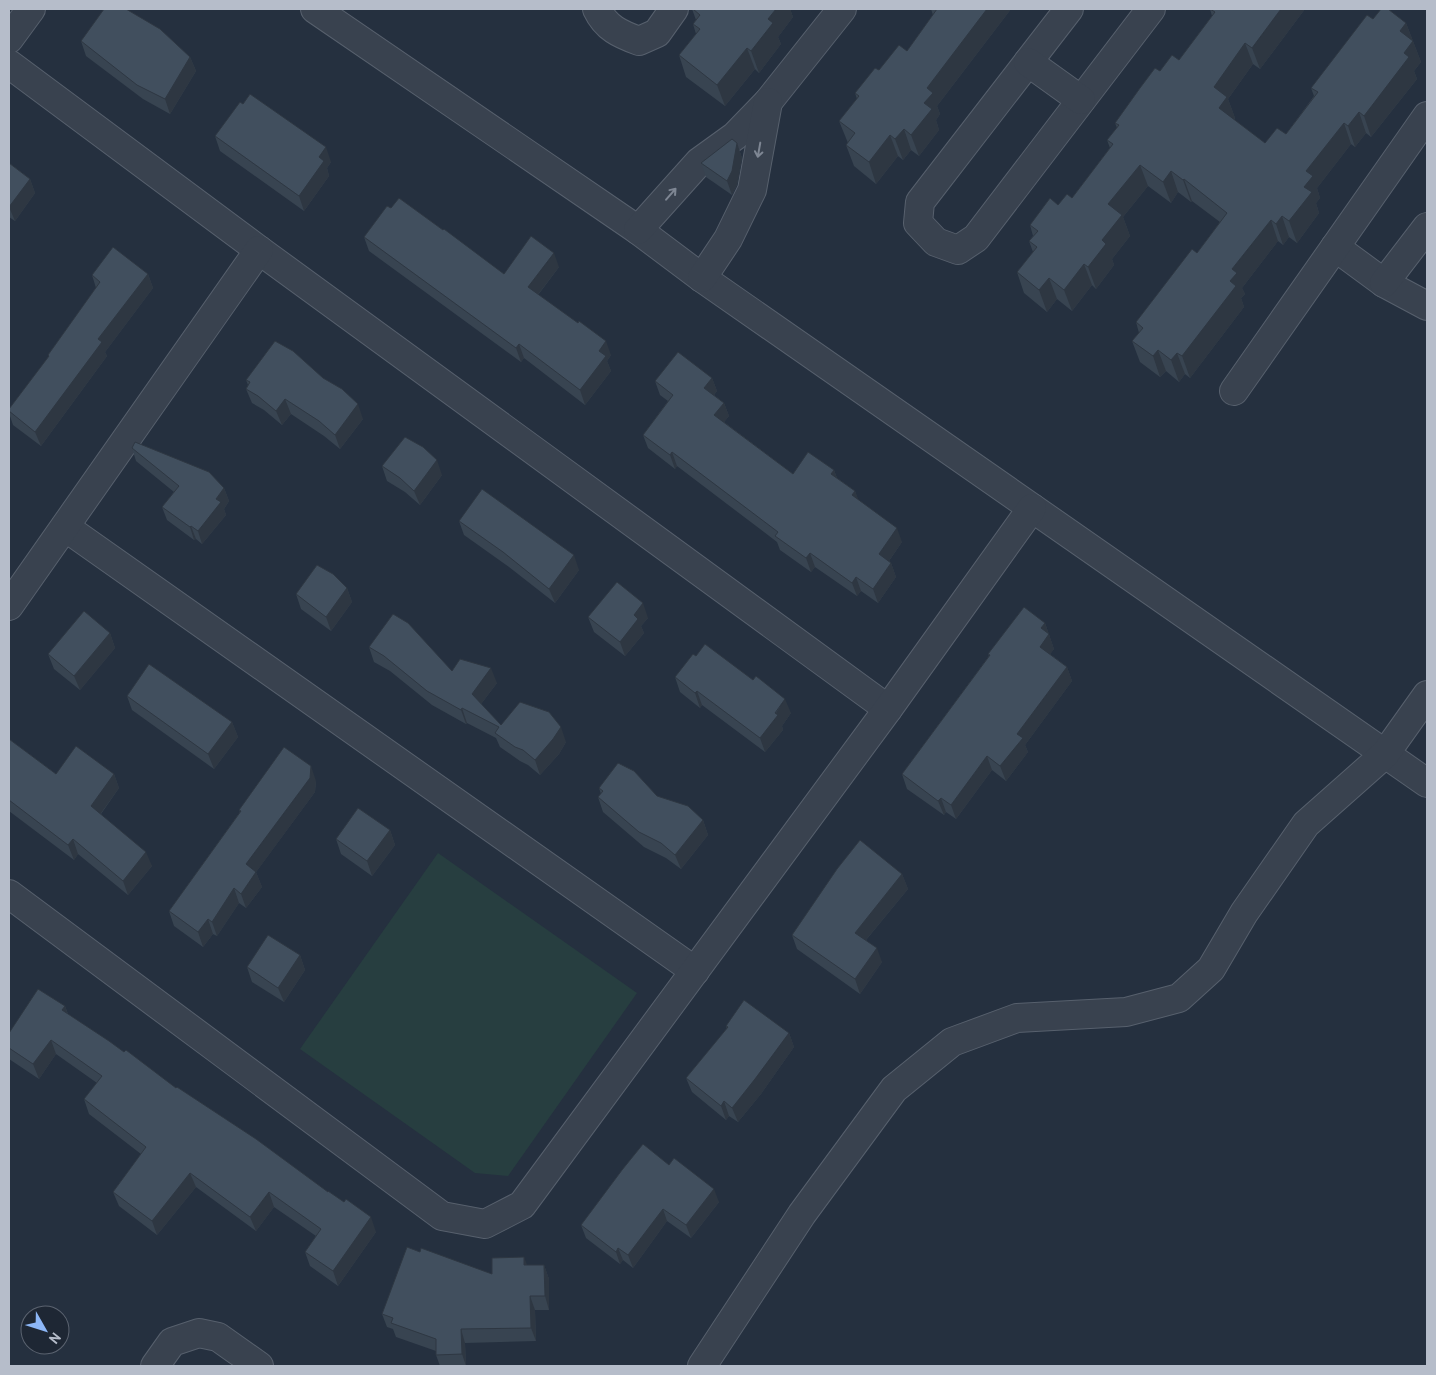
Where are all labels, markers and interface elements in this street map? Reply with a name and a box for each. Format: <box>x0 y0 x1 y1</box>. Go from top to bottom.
one-way arrow <box>754 142 764 158</box>
one-way arrow <box>665 187 677 200</box>
north arrow <box>20 1305 70 1355</box>
text: N <box>45 1329 65 1347</box>

